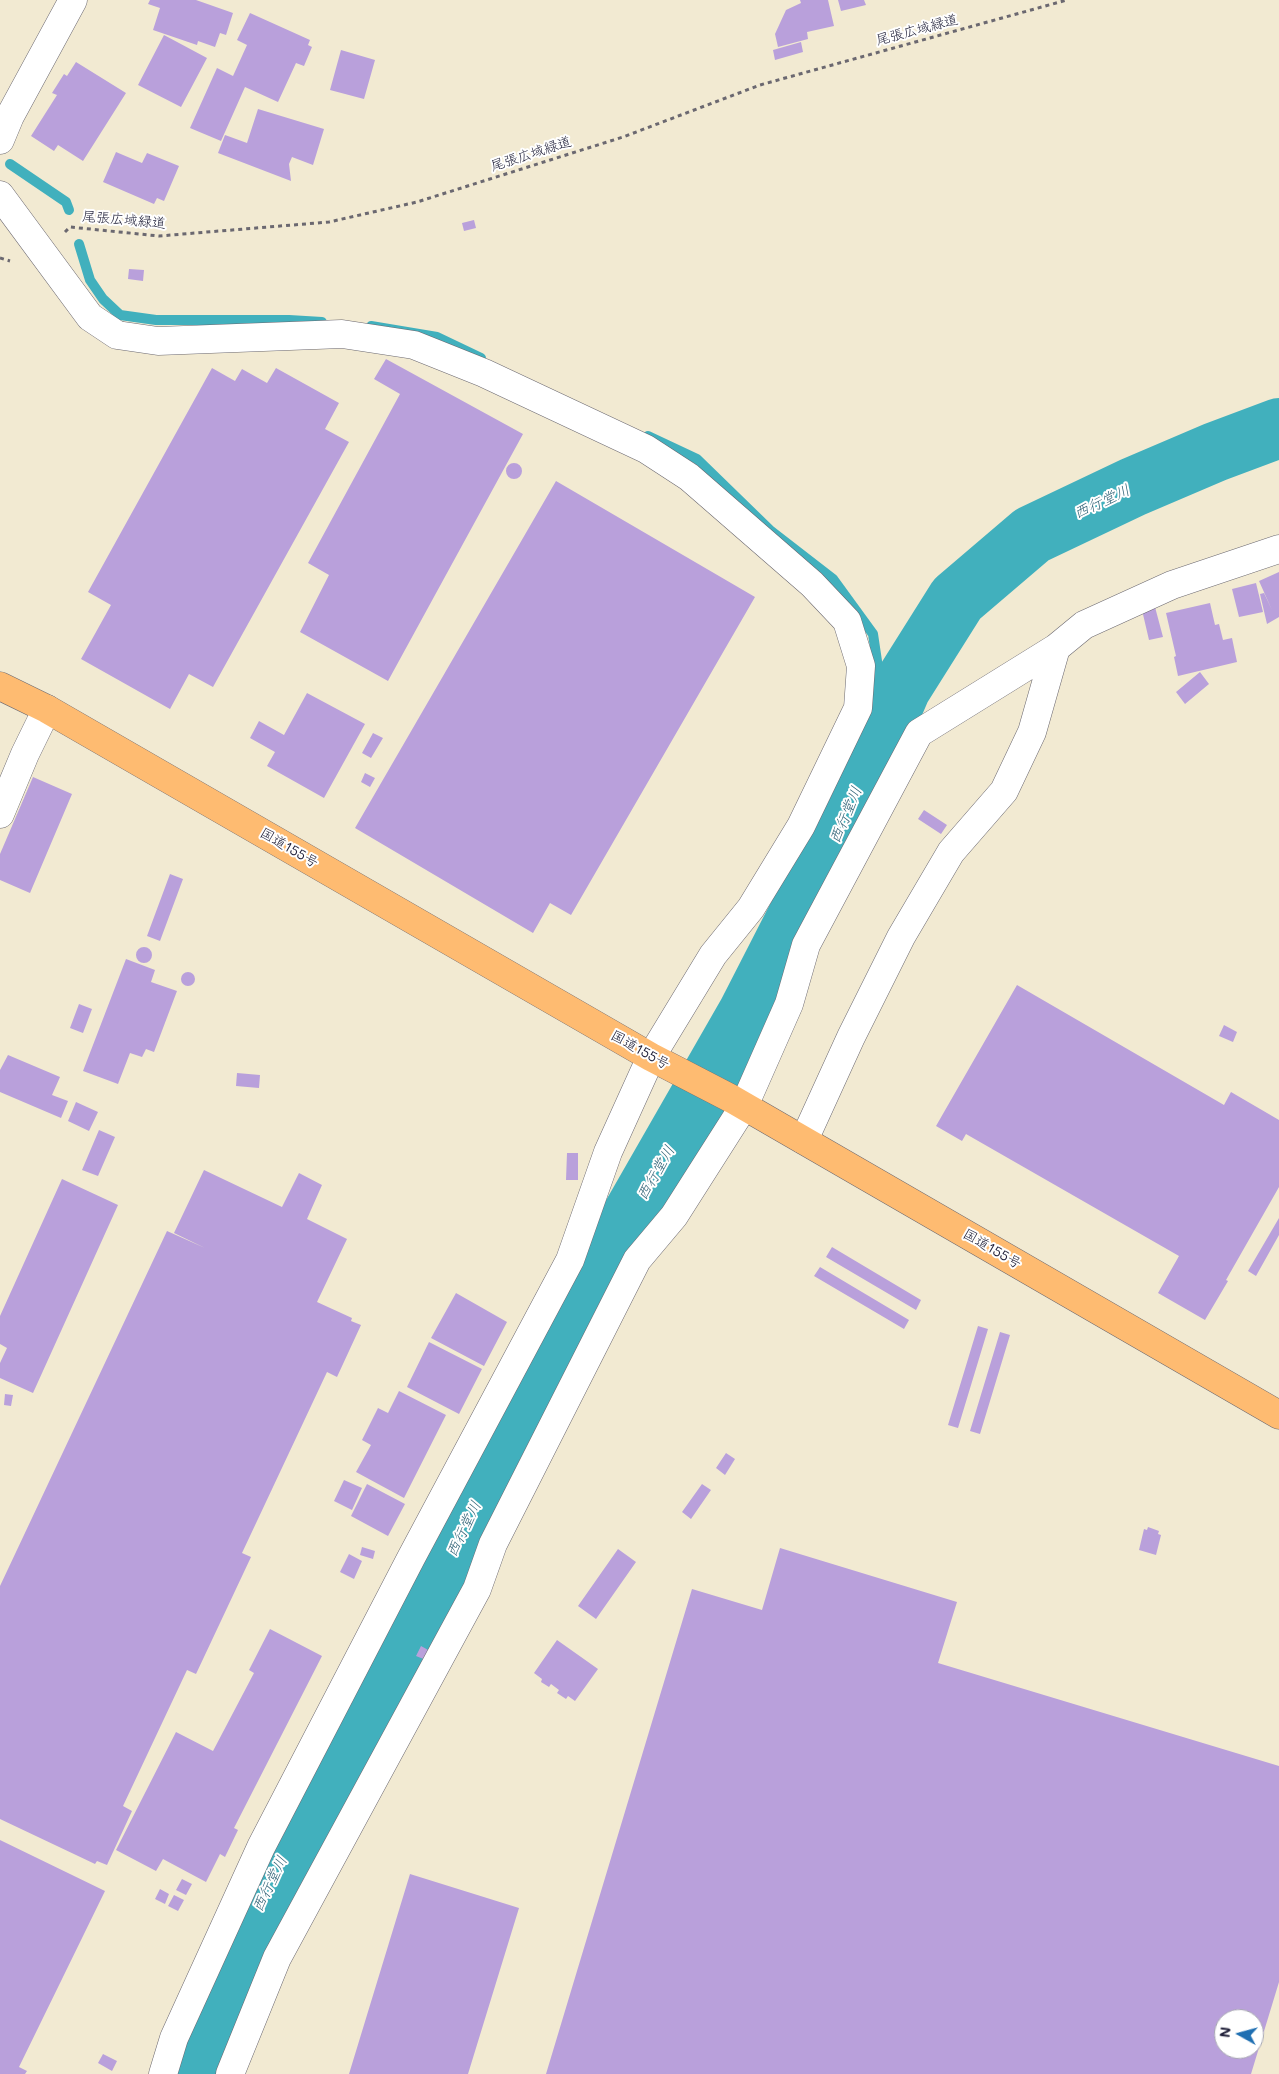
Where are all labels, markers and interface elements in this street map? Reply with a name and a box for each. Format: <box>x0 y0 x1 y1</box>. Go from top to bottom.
street label: 尾張広域緑道 <box>874 11 960 49</box>
street label: 尾張広域緑道 <box>488 133 574 175</box>
street label: 尾張広域緑道 <box>81 208 167 232</box>
water label: 西行堂川 <box>1071 481 1133 523</box>
water label: 西行堂川 <box>826 784 866 846</box>
street label: 国道155号 <box>257 825 321 871</box>
street label: 国道155号 <box>608 1027 672 1073</box>
water label: 西行堂川 <box>633 1143 679 1203</box>
street label: 国道155号 <box>960 1226 1024 1272</box>
water label: 西行堂川 <box>443 1498 485 1560</box>
water label: 西行堂川 <box>249 1853 291 1915</box>
north arrow <box>1214 2009 1264 2059</box>
text: N <box>1215 2026 1235 2039</box>

